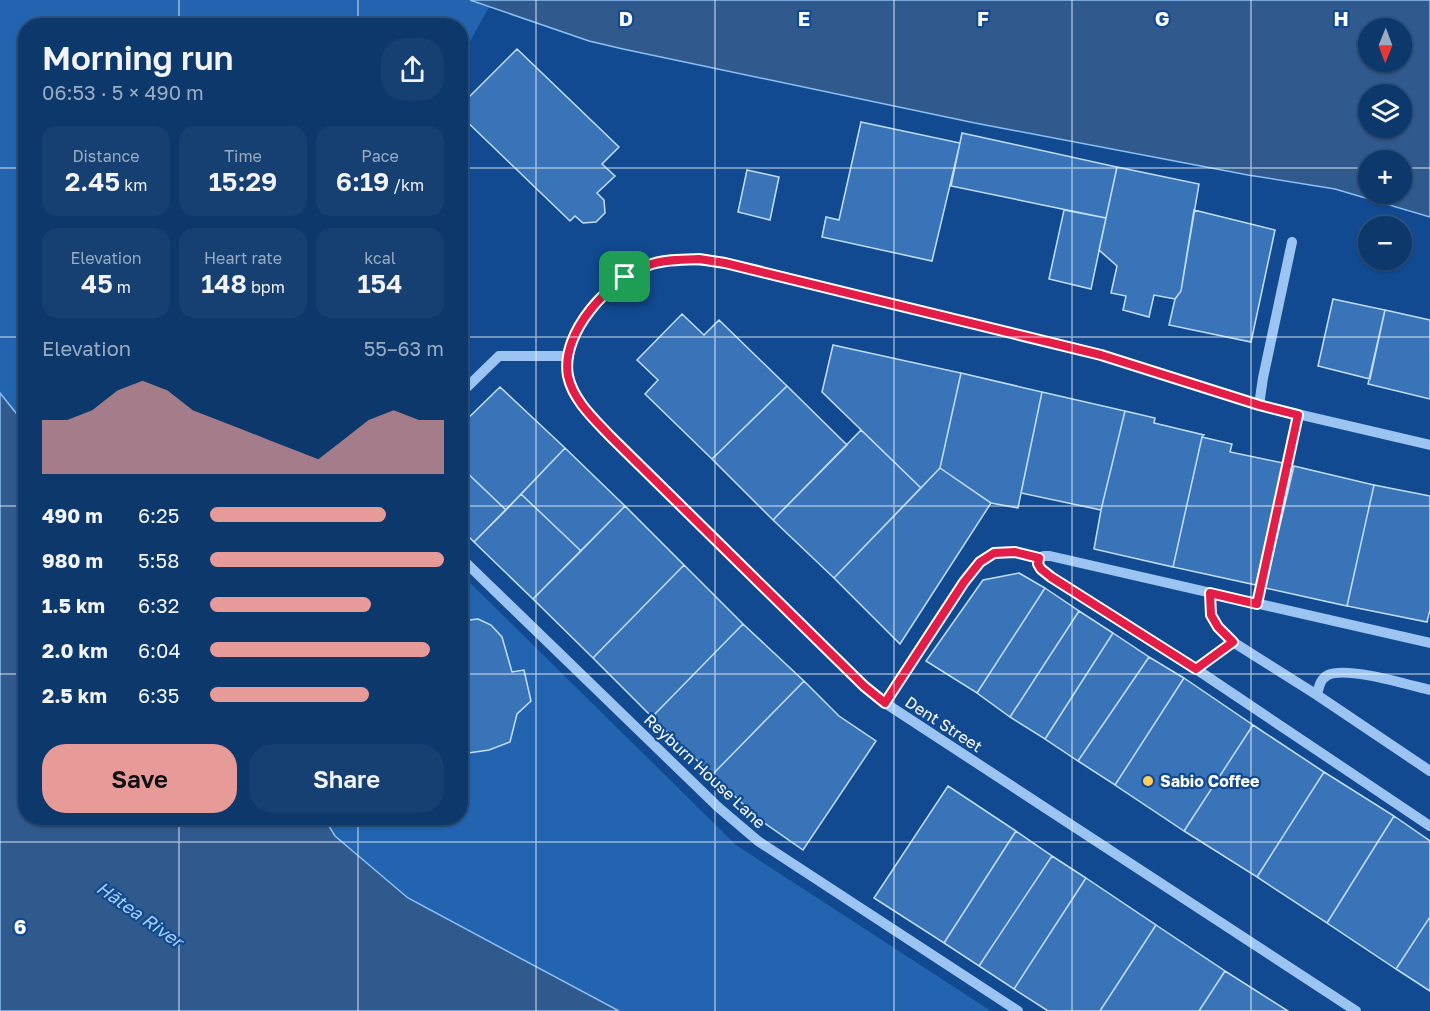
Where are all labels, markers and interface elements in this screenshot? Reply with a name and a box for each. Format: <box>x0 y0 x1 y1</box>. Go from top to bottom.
text: D <box>619 6 633 30</box>
text: E <box>798 6 810 30</box>
text: F <box>977 6 989 30</box>
text: G <box>1155 6 1169 30</box>
text: H <box>1333 6 1349 30</box>
north arrow <box>1358 18 1412 72</box>
map controls <box>1358 18 1412 270</box>
text: Morning run <box>42 38 234 77</box>
button: share <box>381 38 444 101</box>
text: 06:53 · 5 × 490 m <box>42 80 204 104</box>
button: layers <box>1358 84 1412 138</box>
text: Distance <box>72 146 140 166</box>
text: Time <box>224 146 262 166</box>
text: Pace <box>361 146 399 166</box>
button: + <box>1358 150 1412 204</box>
text: 2.45 <box>65 166 120 197</box>
text: 15:29 <box>209 166 277 197</box>
text: 6:19 <box>336 166 389 197</box>
text: km <box>120 175 147 195</box>
text: /km <box>389 175 424 195</box>
button: − <box>1358 216 1412 270</box>
text: Elevation <box>70 248 142 268</box>
text: Heart rate <box>204 248 282 268</box>
text: kcal <box>364 248 396 268</box>
pin <box>599 251 650 302</box>
icon: arrive <box>608 260 641 293</box>
text: 45 <box>81 268 113 299</box>
text: 148 <box>201 268 247 299</box>
text: 154 <box>357 268 403 299</box>
text: m <box>113 277 131 297</box>
text: bpm <box>247 277 285 297</box>
text: Elevation <box>42 336 131 360</box>
text: 55–63 m <box>364 336 444 360</box>
text: 490 m <box>42 503 103 527</box>
text: 6:25 <box>138 503 179 527</box>
text: 980 m <box>42 548 103 572</box>
text: 5:58 <box>138 548 179 572</box>
text: 1.5 km <box>42 593 105 617</box>
text: 6:32 <box>138 593 179 617</box>
text: 2.0 km <box>42 638 108 662</box>
text: 6:04 <box>138 638 181 662</box>
text: 2.5 km <box>42 683 107 707</box>
text: 6:35 <box>138 683 179 707</box>
street label: Dent Street <box>902 692 986 756</box>
street label: Reyburn House Lane <box>640 710 770 832</box>
button: Save <box>42 744 237 813</box>
button: Share <box>249 744 444 813</box>
place label: Sabio Coffee <box>1160 771 1260 791</box>
marker: Sabio Coffee <box>1141 774 1155 788</box>
water label: Hātea River <box>93 876 190 953</box>
text: 6 <box>14 914 26 938</box>

